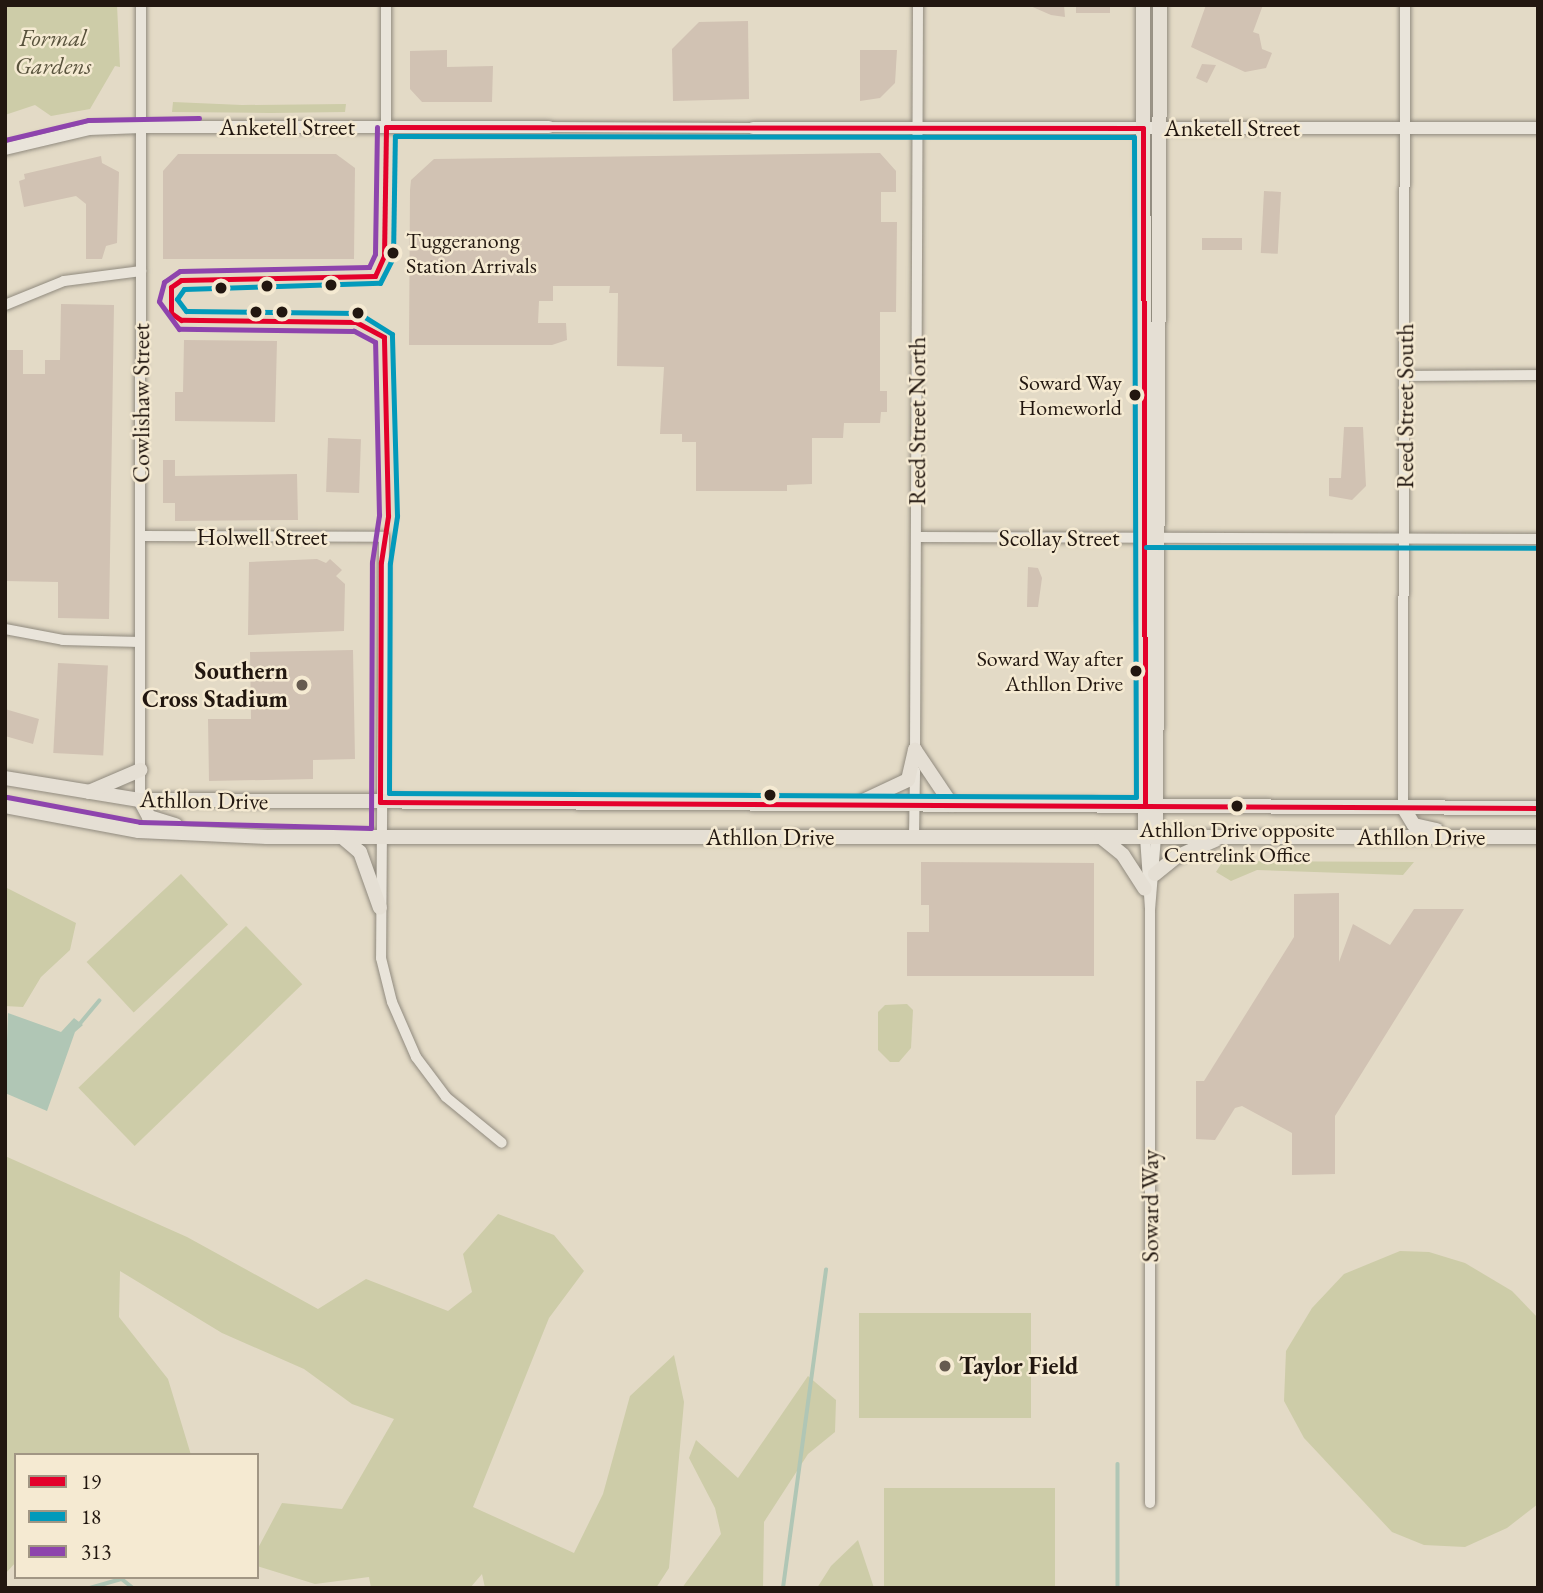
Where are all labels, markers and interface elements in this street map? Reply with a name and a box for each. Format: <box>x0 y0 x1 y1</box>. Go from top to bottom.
park label: Formal Gardens <box>15 24 91 80</box>
street label: Anketell Street <box>219 113 355 141</box>
street label: Anketell Street <box>1164 114 1300 142</box>
place label: Tuggeranong Station Arrivals <box>406 227 537 278</box>
marker: Tuggeranong Station Arrivals <box>386 246 400 260</box>
unlabelled marker <box>324 278 338 292</box>
unlabelled marker <box>260 279 274 293</box>
unlabelled marker <box>214 281 228 295</box>
unlabelled marker <box>249 305 263 319</box>
unlabelled marker <box>275 305 289 319</box>
unlabelled marker <box>351 306 365 320</box>
street label: Cowlishaw Street <box>127 323 155 483</box>
street label: Reed Street South <box>1391 323 1419 489</box>
street label: Reed Street North <box>903 337 931 505</box>
place label: Soward Way Homeworld <box>1018 369 1122 420</box>
marker: Soward Way Homeworld <box>1128 388 1142 402</box>
street label: Holwell Street <box>197 523 327 551</box>
street label: Scollay Street <box>999 524 1119 552</box>
place label: Soward Way after Athllon Drive <box>977 645 1123 696</box>
place label: Southern Cross Stadium <box>142 657 288 713</box>
marker: Soward Way after Athllon Drive <box>1129 664 1143 678</box>
marker: Southern Cross Stadium <box>294 677 310 693</box>
street label: Athllon Drive <box>139 784 269 816</box>
unlabelled marker <box>763 788 777 802</box>
marker: Athllon Drive opposite Centrelink Office <box>1230 799 1244 813</box>
place label: Athllon Drive opposite Centrelink Office <box>1140 816 1334 868</box>
street label: Athllon Drive <box>706 823 834 851</box>
street label: Athllon Drive <box>1357 823 1485 851</box>
street label: Soward Way <box>1136 1150 1164 1262</box>
place label: Taylor Field <box>959 1352 1078 1380</box>
marker: Taylor Field <box>937 1358 953 1374</box>
legend <box>14 1453 259 1579</box>
text: 19 <box>81 1468 101 1495</box>
text: 18 <box>81 1503 101 1530</box>
text: 313 <box>81 1538 111 1565</box>

